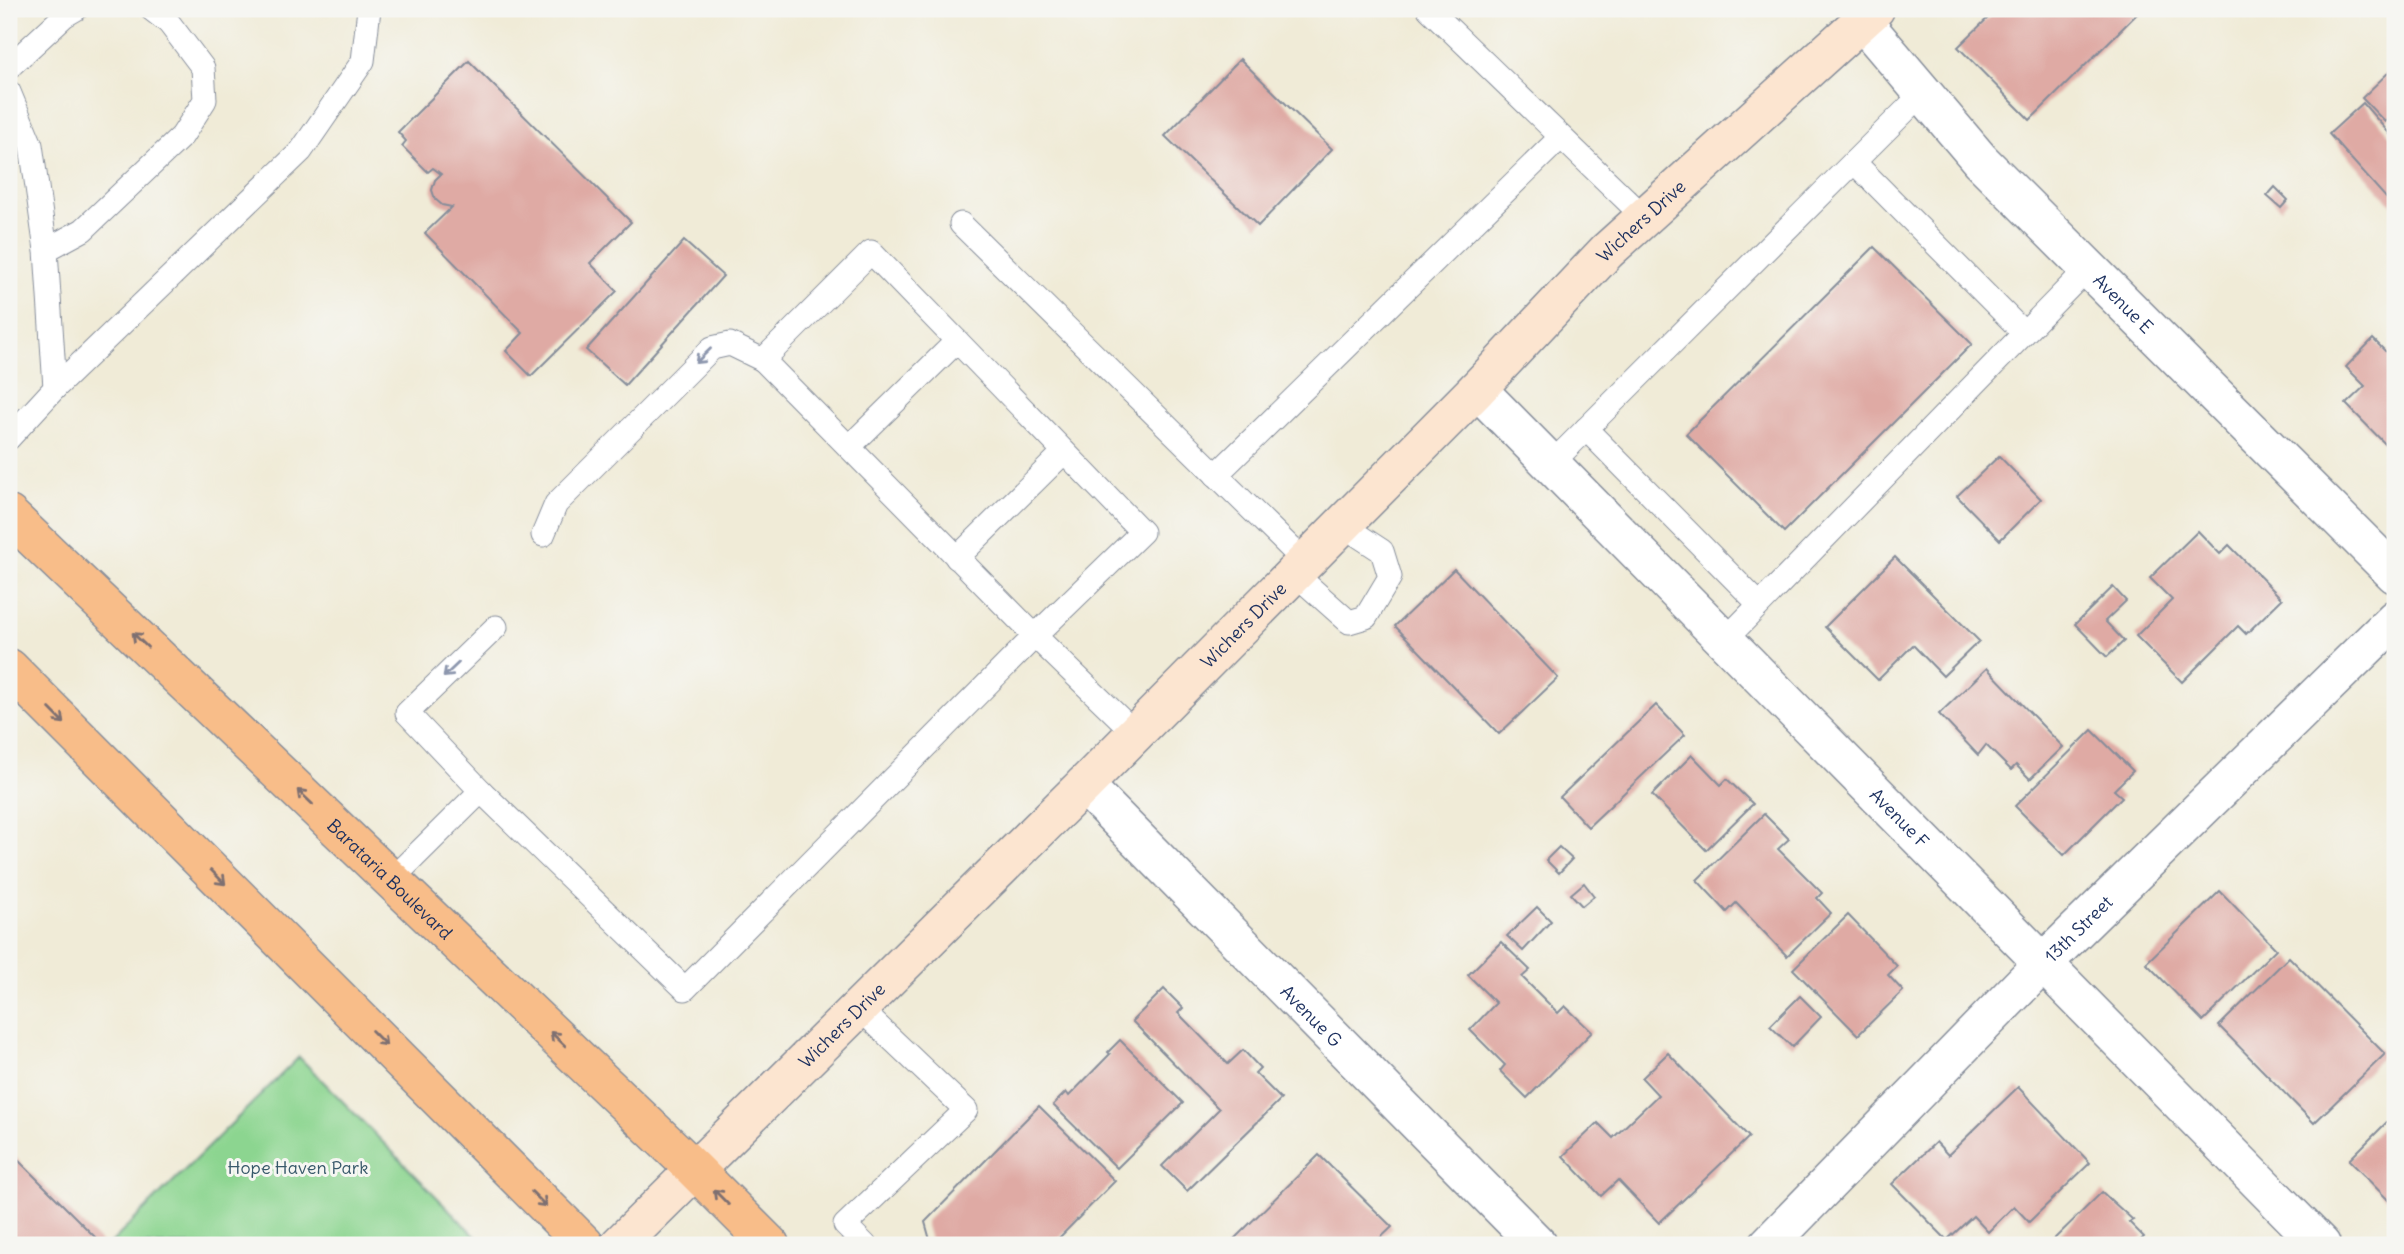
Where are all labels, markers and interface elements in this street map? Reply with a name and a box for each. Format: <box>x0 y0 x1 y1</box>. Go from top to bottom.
street label: Wichers Drive <box>1591 174 1690 267</box>
street label: Avenue E <box>2089 268 2158 338</box>
one-way arrow <box>694 348 711 365</box>
street label: Wichers Drive <box>1195 577 1291 673</box>
one-way arrow <box>132 632 149 649</box>
one-way arrow <box>443 661 460 678</box>
one-way arrow <box>48 708 65 725</box>
street label: Avenue F <box>1865 783 1934 852</box>
one-way arrow <box>296 789 313 806</box>
street label: Barataria Boulevard <box>323 814 458 944</box>
one-way arrow <box>209 869 226 886</box>
street label: 13th Street <box>2039 890 2117 967</box>
street label: Wichers Drive <box>794 977 889 1072</box>
street label: Avenue G <box>1276 980 1347 1051</box>
one-way arrow <box>370 1030 387 1047</box>
one-way arrow <box>549 1031 566 1048</box>
park label: Hope Haven Park <box>228 1156 368 1179</box>
one-way arrow <box>713 1189 730 1206</box>
one-way arrow <box>531 1190 548 1207</box>

